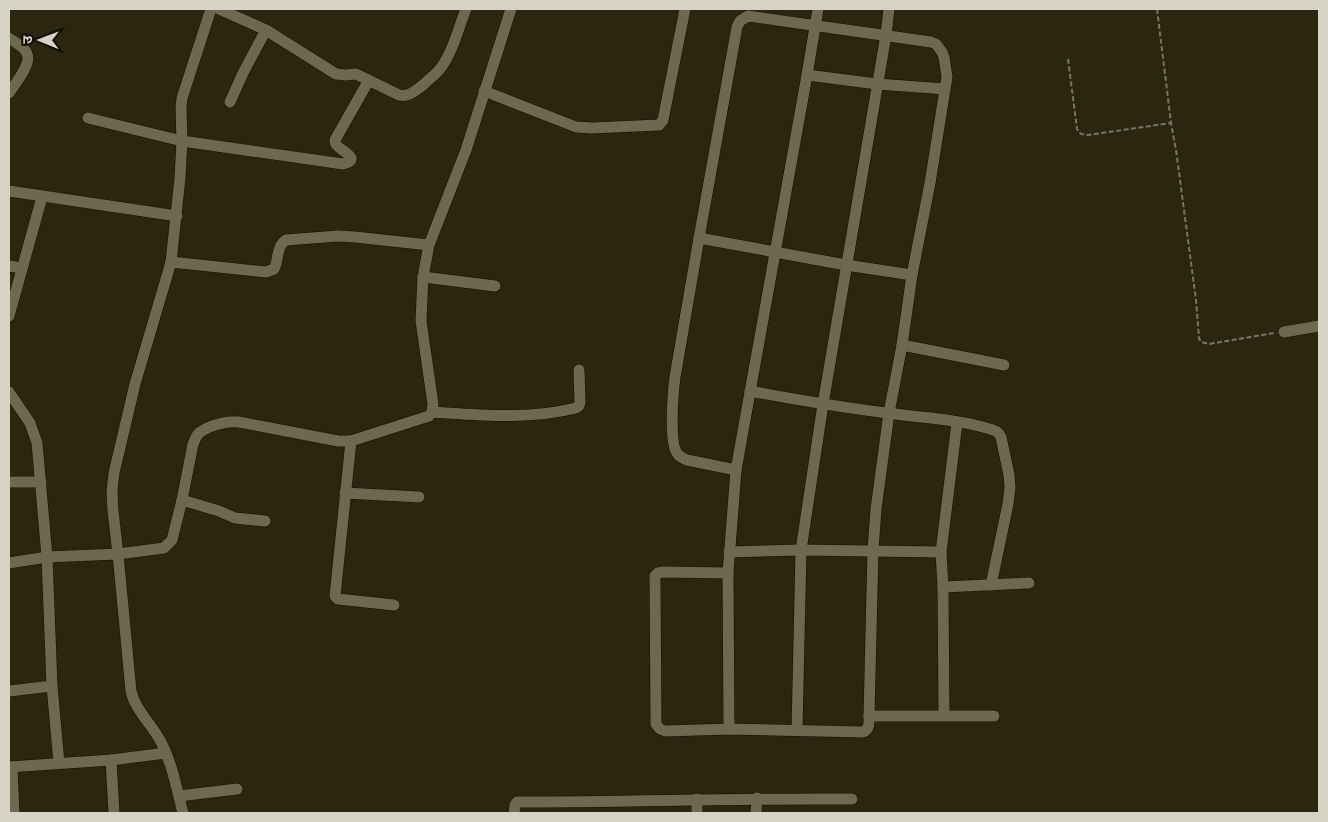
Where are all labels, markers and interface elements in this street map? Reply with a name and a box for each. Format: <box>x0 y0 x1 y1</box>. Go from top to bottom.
north arrow <box>15 15 65 65</box>
text: उ <box>18 35 36 44</box>

